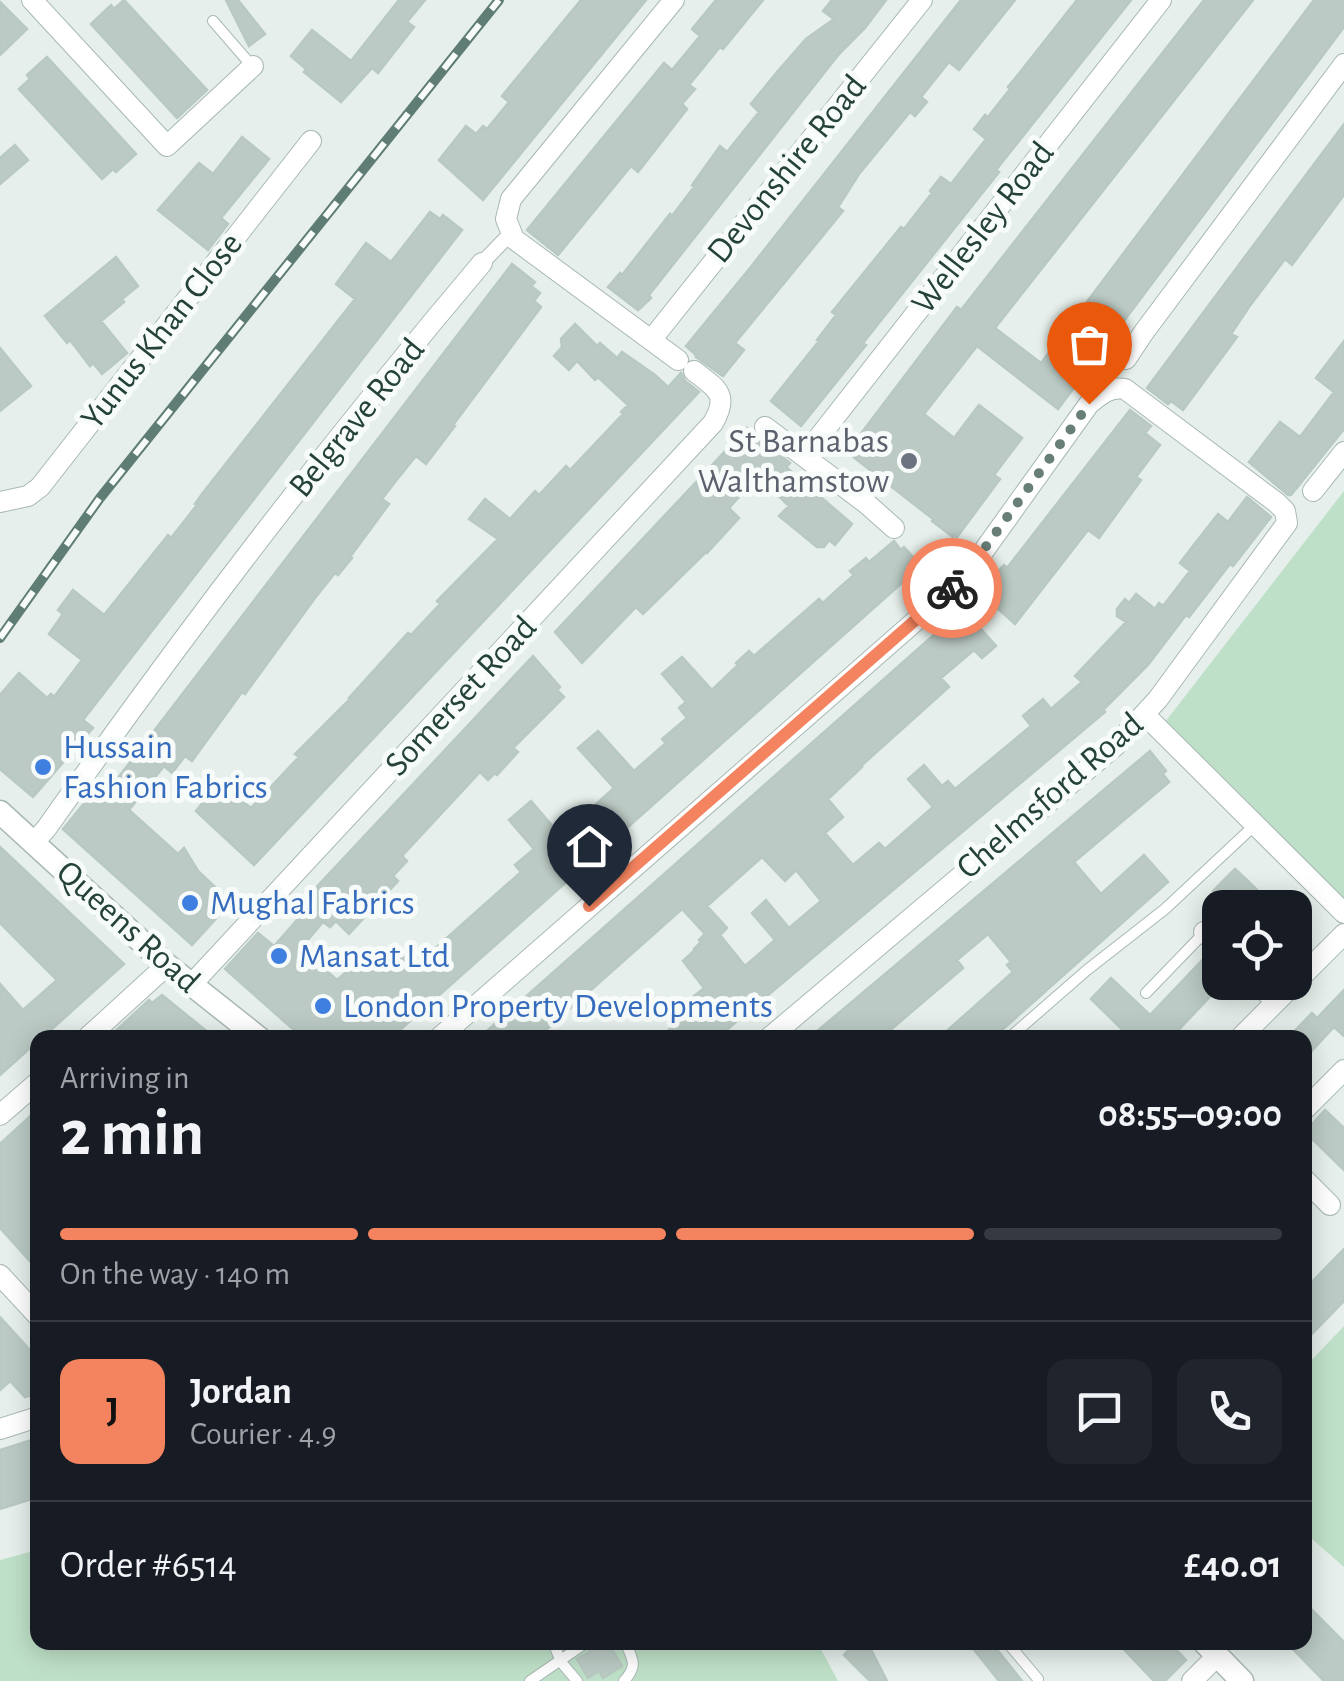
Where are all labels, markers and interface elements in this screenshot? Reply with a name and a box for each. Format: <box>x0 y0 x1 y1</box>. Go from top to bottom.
street label: Devonshire Road <box>701 68 873 270</box>
street label: Wellesley Road <box>905 136 1061 320</box>
street label: Yunus Khan Close <box>75 226 249 436</box>
pin <box>1047 302 1132 405</box>
icon: bag <box>1062 317 1117 372</box>
street label: Belgrave Road <box>283 332 431 504</box>
place label: St Barnabas Walthamstow <box>698 424 889 499</box>
marker: St Barnabas Walthamstow <box>898 450 920 472</box>
courier <box>902 538 1002 638</box>
icon: bike <box>925 561 980 616</box>
street label: Somerset Road <box>379 610 543 782</box>
street label: Chelmsford Road <box>950 706 1150 886</box>
place label: Hussain Fashion Fabrics <box>63 730 268 805</box>
marker: Hussain Fashion Fabrics <box>32 756 54 778</box>
pin <box>547 804 632 907</box>
icon: home <box>562 819 617 874</box>
street label: Queens Road <box>50 854 206 1000</box>
place label: Mughal Fabrics <box>210 886 415 921</box>
map controls <box>1202 890 1312 1000</box>
button: locate <box>1202 890 1312 1000</box>
marker: Mughal Fabrics <box>179 892 201 914</box>
place label: Mansat Ltd <box>299 939 450 974</box>
marker: Mansat Ltd <box>268 945 290 967</box>
place label: London Property Developments <box>343 989 773 1024</box>
marker: London Property Developments <box>312 995 334 1017</box>
text: Arriving in <box>60 1062 189 1094</box>
text: 08:55–09:00 <box>1098 1096 1282 1134</box>
text: 2 min <box>60 1102 204 1167</box>
text: On the way · 140 m <box>60 1258 290 1290</box>
button: chat <box>1047 1359 1152 1464</box>
button: phone <box>1177 1359 1282 1464</box>
text: Jordan <box>190 1373 292 1411</box>
text: J <box>106 1392 119 1430</box>
text: Courier · 4.9 <box>190 1418 337 1450</box>
text: Order #6514 <box>60 1547 237 1585</box>
text: £40.01 <box>1184 1547 1282 1585</box>

